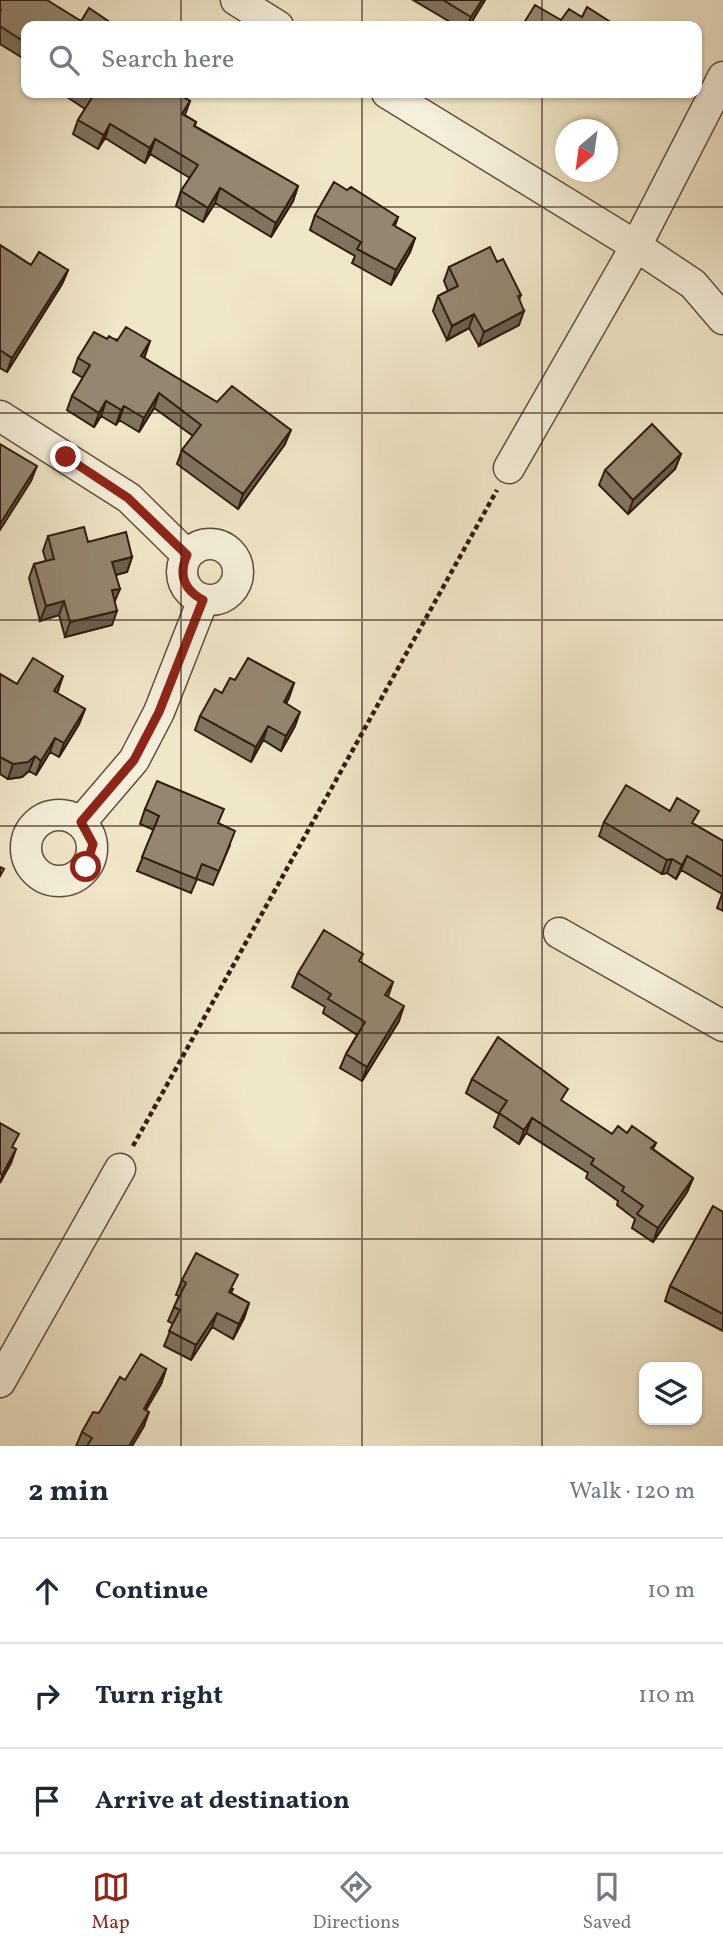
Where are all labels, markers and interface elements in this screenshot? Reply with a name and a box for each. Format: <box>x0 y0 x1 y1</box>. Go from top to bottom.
search box <box>21 21 702 98</box>
icon: search <box>45 41 83 79</box>
text: Search here <box>101 42 234 78</box>
north arrow <box>555 119 618 182</box>
route end <box>50 441 81 472</box>
route start <box>70 851 101 882</box>
map controls <box>639 1362 702 1425</box>
button: layers <box>639 1362 702 1425</box>
text: 2 min <box>28 1471 109 1513</box>
text: Walk · 120 m <box>569 1476 695 1508</box>
icon: ahead <box>28 1572 66 1610</box>
text: Continue <box>95 1573 208 1609</box>
text: 10 m <box>647 1575 695 1607</box>
icon: right <box>28 1677 66 1715</box>
text: Turn right <box>95 1678 223 1714</box>
text: 110 m <box>638 1680 695 1712</box>
icon: arrive <box>28 1782 66 1820</box>
text: Arrive at destination <box>95 1783 350 1819</box>
tab: Map <box>91 1868 130 1936</box>
tab: Directions <box>313 1868 400 1936</box>
tab: Saved <box>583 1868 631 1936</box>

